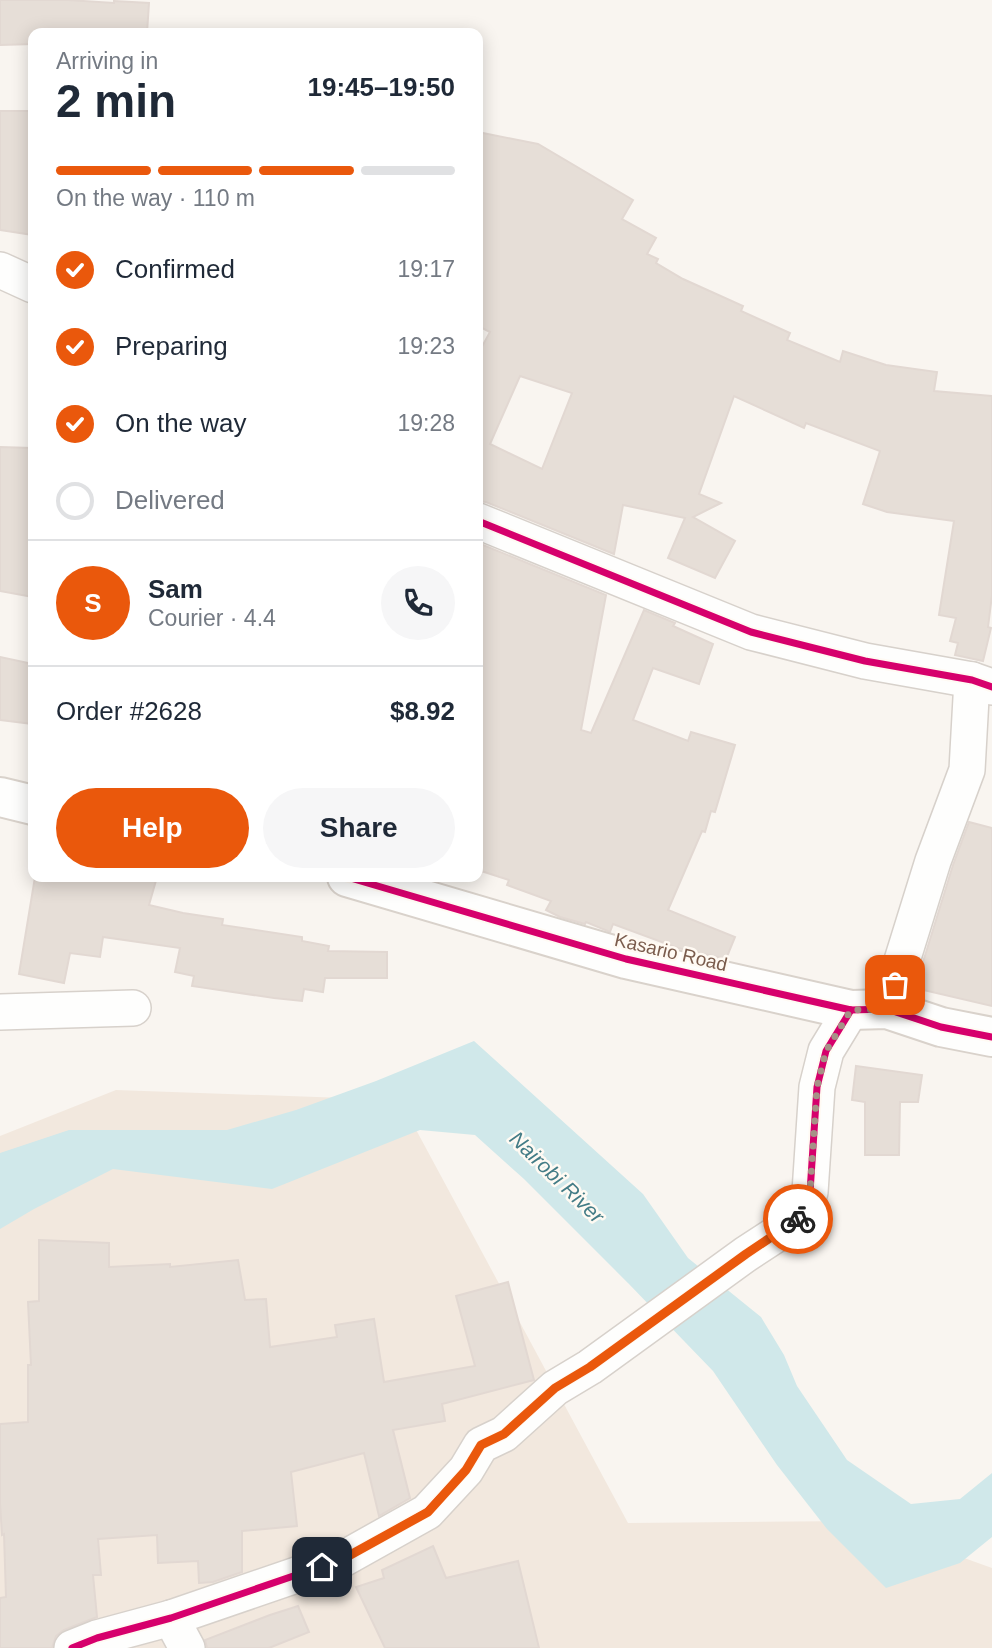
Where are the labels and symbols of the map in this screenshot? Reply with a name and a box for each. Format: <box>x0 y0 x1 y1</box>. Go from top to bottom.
street label: Kasario Road <box>613 929 729 975</box>
pin <box>865 955 925 1015</box>
water label: Nairobi River <box>505 1127 609 1228</box>
courier <box>763 1184 833 1254</box>
pin <box>292 1537 352 1597</box>

